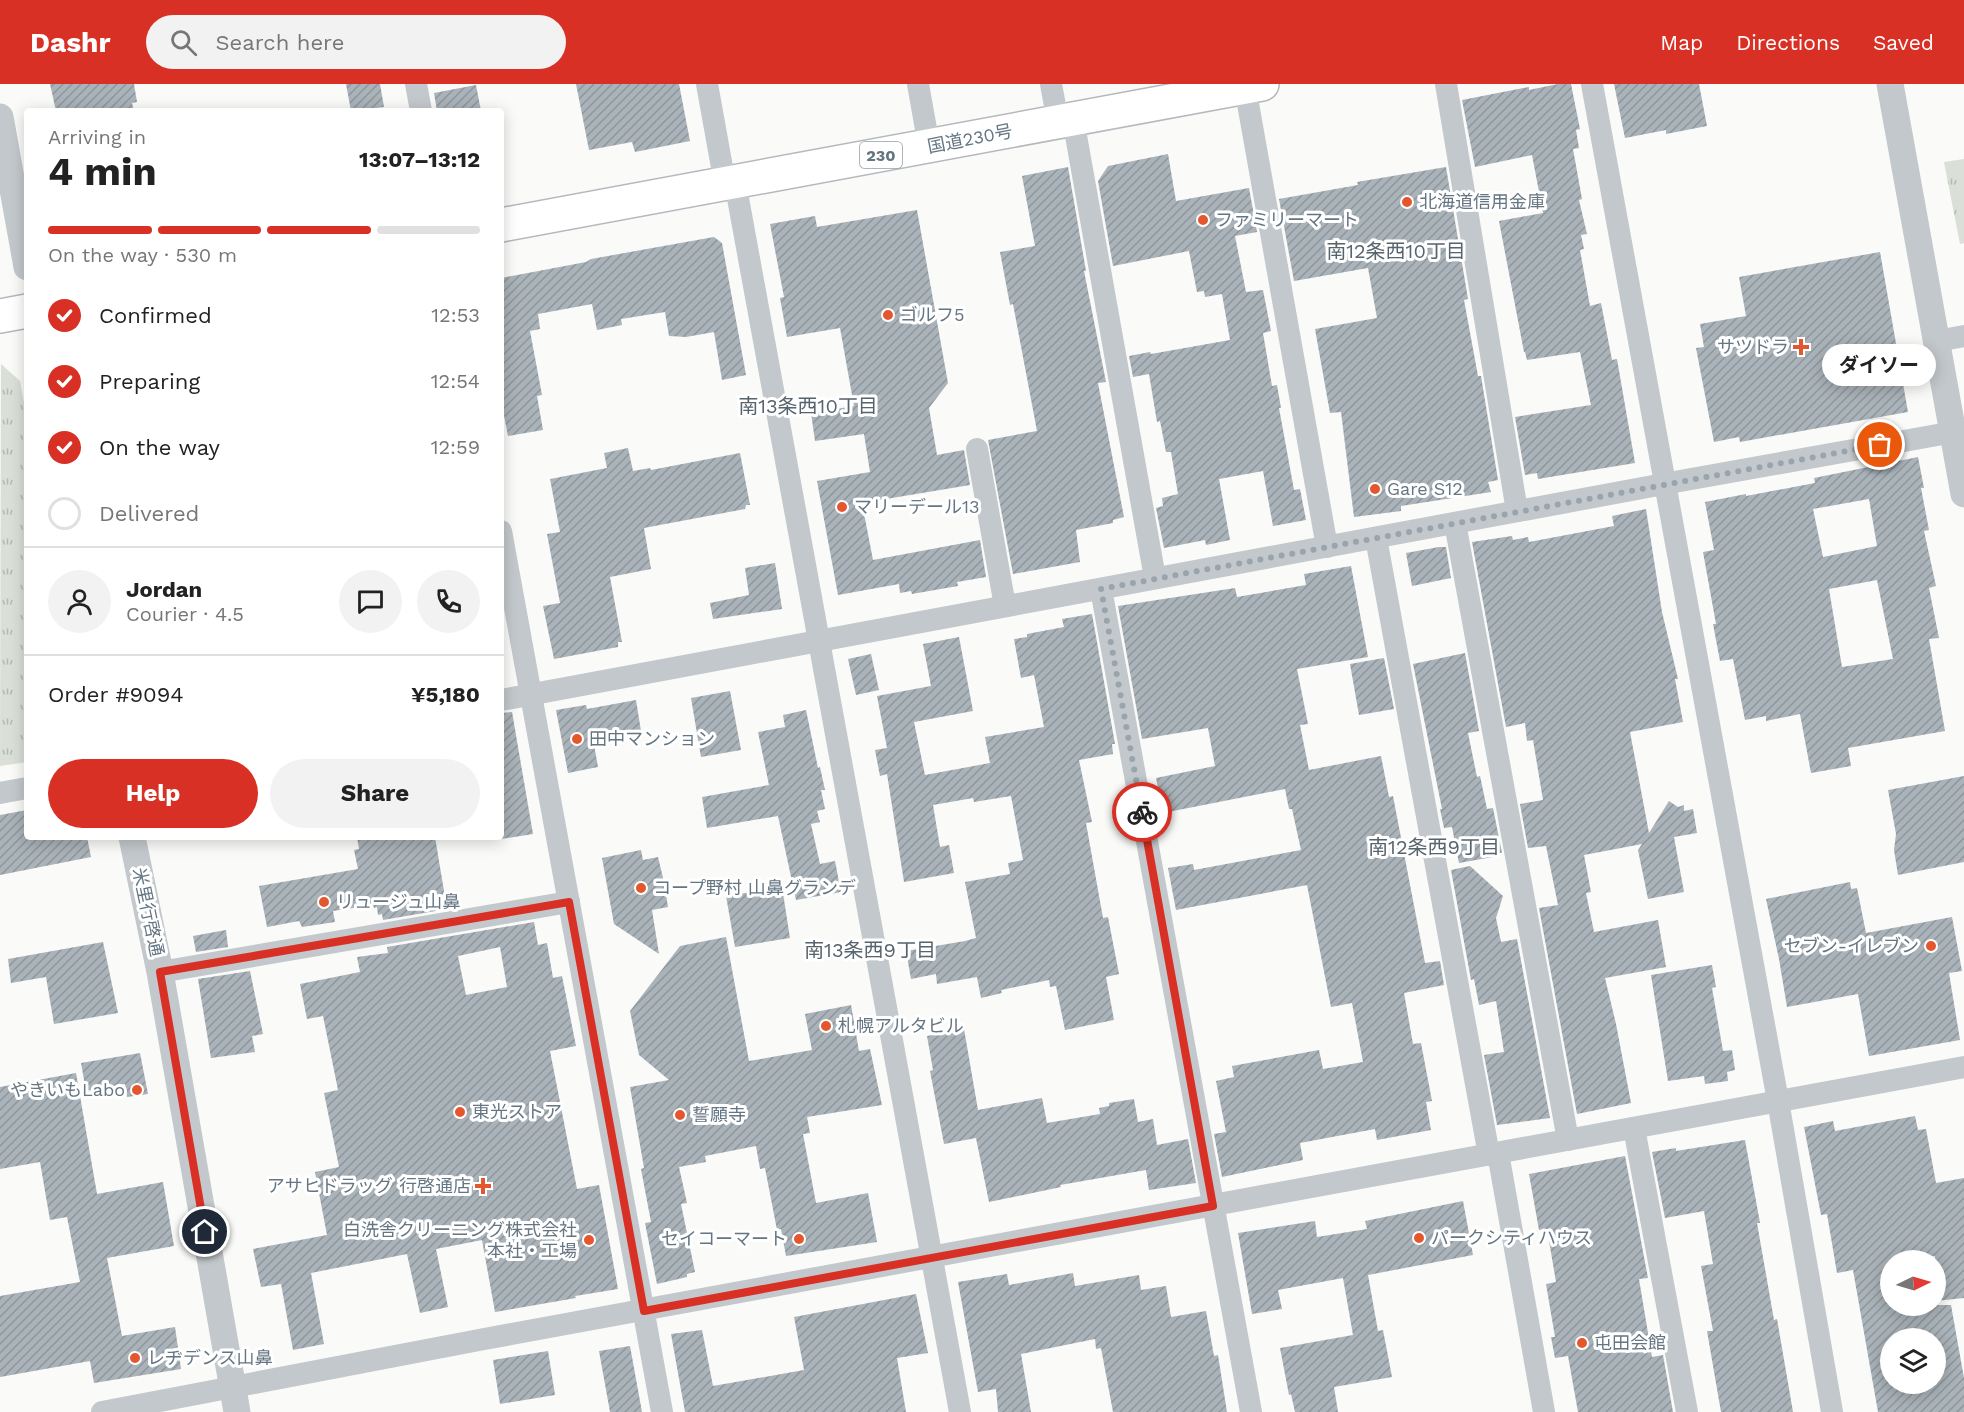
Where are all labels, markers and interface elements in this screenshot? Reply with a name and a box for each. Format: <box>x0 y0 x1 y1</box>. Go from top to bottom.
search box <box>146 15 566 69</box>
text: Dashr <box>30 26 110 59</box>
icon: search <box>167 26 200 59</box>
text: Search here <box>215 30 344 55</box>
text: Map <box>1660 30 1703 55</box>
text: Directions <box>1736 30 1840 55</box>
text: Saved <box>1873 30 1934 55</box>
street label: 国道230号 <box>926 120 1014 157</box>
text: Arriving in <box>48 125 146 149</box>
road number: 230 <box>860 142 902 168</box>
text: 13:07–13:12 <box>359 147 480 172</box>
text: 4 min <box>48 149 157 194</box>
place label: 北海道信用金庫 <box>1419 191 1545 212</box>
marker: 北海道信用金庫 <box>1400 195 1414 209</box>
place label: ファミリーマート <box>1215 209 1359 230</box>
marker: ファミリーマート <box>1196 213 1210 227</box>
district label: 南12条西10丁目 <box>1326 239 1466 263</box>
text: On the way · 530 m <box>48 243 237 267</box>
icon: check <box>48 299 81 332</box>
text: Confirmed <box>99 303 212 328</box>
text: 12:53 <box>431 303 480 327</box>
place label: ゴルフ5 <box>900 304 964 325</box>
marker: ゴルフ5 <box>881 308 895 322</box>
place label: サツドラ <box>1717 336 1789 357</box>
marker: サツドラ <box>1794 340 1808 354</box>
callout: ダイソー <box>1823 343 1937 385</box>
text: ダイソー <box>1839 353 1919 377</box>
icon: check <box>48 365 81 398</box>
text: Preparing <box>99 369 200 394</box>
text: 12:54 <box>431 369 480 393</box>
district label: 南13条西10丁目 <box>738 394 878 418</box>
pin <box>1854 419 1905 470</box>
icon: bag <box>1863 428 1896 461</box>
icon: check <box>48 431 81 464</box>
text: On the way <box>99 435 220 460</box>
text: 12:59 <box>431 435 480 459</box>
place label: Gare S12 <box>1387 478 1463 499</box>
marker: Gare S12 <box>1368 482 1382 496</box>
place label: マリーデール13 <box>854 496 980 517</box>
marker: マリーデール13 <box>835 500 849 514</box>
text: Delivered <box>99 501 199 526</box>
button: person <box>48 570 111 633</box>
button: chat <box>339 570 402 633</box>
button: phone <box>417 570 480 633</box>
text: Jordan <box>126 577 202 602</box>
text: Courier · 4.5 <box>126 602 244 626</box>
text: Order #9094 <box>48 682 184 707</box>
text: ¥5,180 <box>411 682 480 707</box>
place label: 田中マンション <box>589 728 715 749</box>
marker: 田中マンション <box>570 732 584 746</box>
button: Help <box>48 759 258 828</box>
button: Share <box>270 759 480 828</box>
courier <box>1112 782 1172 842</box>
icon: bike <box>1126 796 1159 829</box>
district label: 南12条西9丁目 <box>1368 835 1500 859</box>
street label: 米里行啓通 <box>129 866 168 958</box>
place label: コープ野村 山鼻グランデ <box>653 877 856 898</box>
marker: コープ野村 山鼻グランデ <box>634 881 648 895</box>
place label: リュージュ山鼻 <box>336 891 460 912</box>
marker: リュージュ山鼻 <box>317 895 331 909</box>
place label: セブン-イレブン <box>1784 935 1919 956</box>
district label: 南13条西9丁目 <box>804 938 936 962</box>
marker: セブン-イレブン <box>1924 939 1938 953</box>
place label: 札幌アルタビル <box>838 1015 964 1036</box>
marker: 札幌アルタビル <box>819 1019 833 1033</box>
place label: やきいもLabo <box>10 1079 125 1100</box>
marker: やきいもLabo <box>130 1083 144 1097</box>
place label: 東光ストア <box>472 1101 562 1122</box>
place label: 誓願寺 <box>692 1104 746 1125</box>
marker: 東光ストア <box>453 1105 467 1119</box>
marker: 誓願寺 <box>673 1108 687 1122</box>
place label: アサヒドラッグ 行啓通店 <box>267 1175 471 1196</box>
marker: アサヒドラッグ 行啓通店 <box>476 1179 490 1193</box>
pin <box>179 1206 230 1257</box>
icon: home <box>188 1215 221 1248</box>
place label: 白洗舎クリーニング株式会社 本社・工場 <box>343 1219 577 1261</box>
place label: パークシティハウス <box>1431 1227 1592 1248</box>
place label: セイコーマート <box>661 1228 787 1249</box>
marker: パークシティハウス <box>1412 1231 1426 1245</box>
marker: セイコーマート <box>792 1232 806 1246</box>
marker: 白洗舎クリーニング株式会社 本社・工場 <box>582 1233 596 1247</box>
north arrow <box>1880 1250 1946 1316</box>
map controls <box>1880 1250 1946 1394</box>
button: layers <box>1880 1328 1946 1394</box>
place label: 屯田会館 <box>1594 1332 1666 1353</box>
marker: 屯田会館 <box>1575 1336 1589 1350</box>
place label: レヂデンス山鼻 <box>147 1347 273 1368</box>
marker: レヂデンス山鼻 <box>128 1351 142 1365</box>

